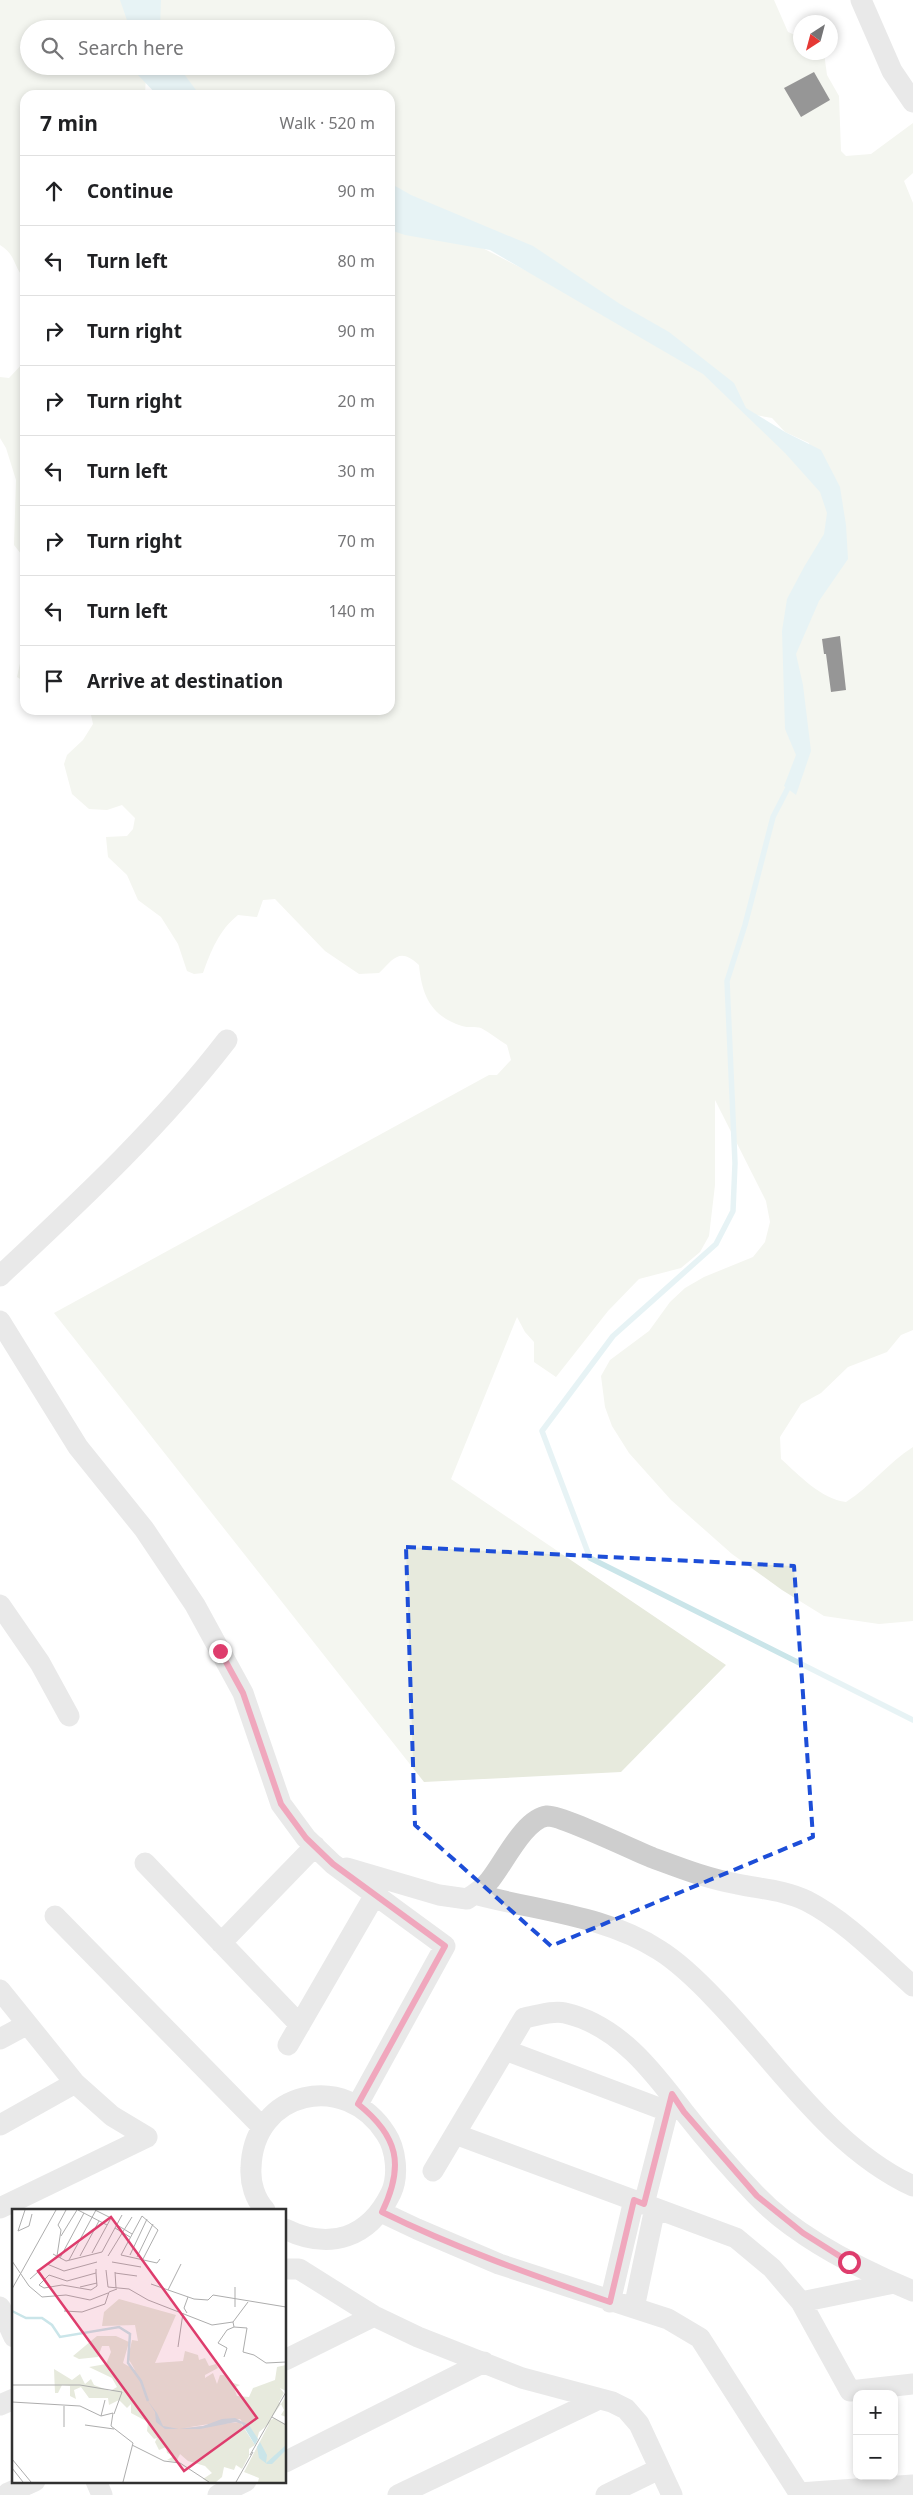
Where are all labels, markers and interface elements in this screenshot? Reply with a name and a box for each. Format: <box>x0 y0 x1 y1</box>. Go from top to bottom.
north arrow <box>793 15 838 60</box>
search box <box>20 20 395 75</box>
icon: search <box>38 34 66 62</box>
text: Search here <box>78 35 184 61</box>
text: 7 min <box>40 109 98 137</box>
text: Walk · 520 m <box>280 112 375 134</box>
icon: ahead <box>40 177 68 205</box>
text: Continue <box>87 178 173 204</box>
text: 90 m <box>338 180 375 202</box>
icon: left <box>40 247 68 275</box>
text: Turn left <box>87 248 168 274</box>
text: 80 m <box>338 250 375 272</box>
icon: right <box>40 317 68 345</box>
text: Turn right <box>87 318 182 344</box>
text: 90 m <box>338 320 375 342</box>
icon: right <box>40 387 68 415</box>
text: Turn right <box>87 388 182 414</box>
text: 20 m <box>338 390 375 412</box>
icon: left <box>40 457 68 485</box>
text: Turn left <box>87 458 168 484</box>
text: 30 m <box>338 460 375 482</box>
icon: right <box>40 527 68 555</box>
text: Turn right <box>87 528 182 554</box>
text: 70 m <box>338 530 375 552</box>
icon: left <box>40 597 68 625</box>
text: Turn left <box>87 598 168 624</box>
text: 140 m <box>328 600 375 622</box>
icon: arrive <box>40 667 68 695</box>
text: Arrive at destination <box>87 668 283 694</box>
route end <box>209 1640 232 1663</box>
inset map <box>12 2209 286 2482</box>
route start <box>838 2251 861 2274</box>
map controls <box>853 2390 898 2480</box>
button: + <box>853 2390 898 2435</box>
button: − <box>853 2435 898 2480</box>

